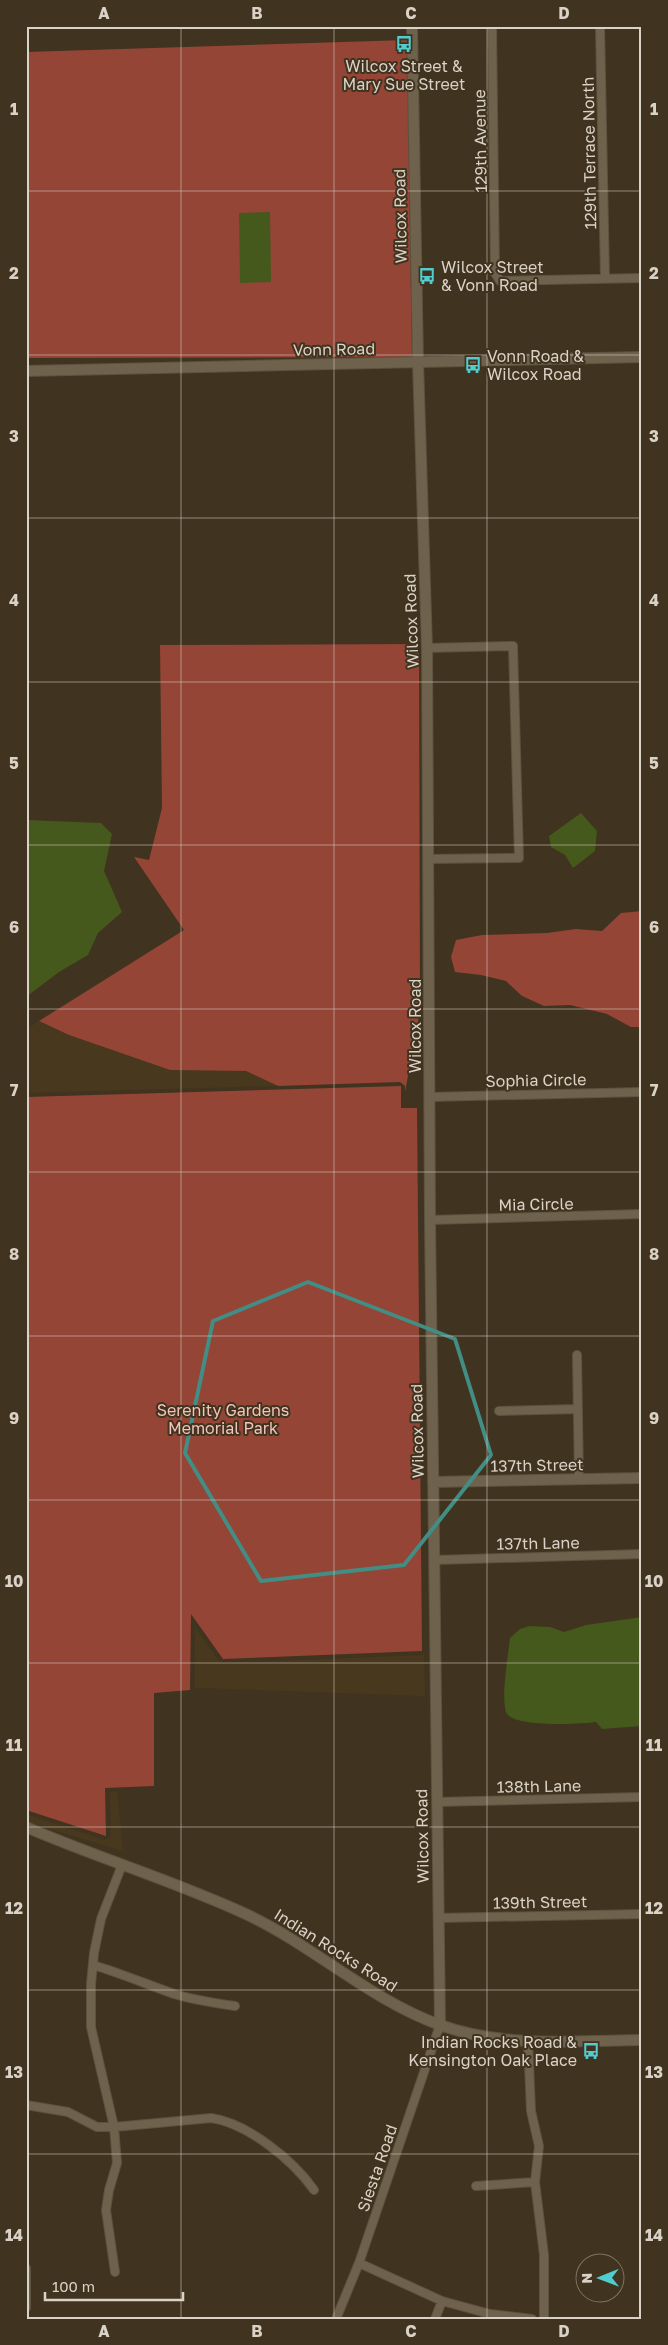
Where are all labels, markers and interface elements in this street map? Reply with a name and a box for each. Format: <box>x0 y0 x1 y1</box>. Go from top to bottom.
text: A <box>98 3 110 23</box>
text: B <box>251 3 263 23</box>
text: C <box>405 3 417 23</box>
text: D <box>558 3 570 23</box>
bus stop icon: Wilcox Street & Mary Sue Street <box>394 34 414 54</box>
place label: Wilcox Street & Mary Sue Street <box>342 56 466 94</box>
street label: 129th Terrace North <box>578 77 600 229</box>
street label: 129th Avenue <box>469 89 491 193</box>
text: 1 <box>10 99 18 119</box>
text: 1 <box>650 99 658 119</box>
street label: Wilcox Road <box>389 169 411 263</box>
place label: Wilcox Street & Vonn Road <box>441 257 544 295</box>
text: 2 <box>9 263 19 283</box>
text: 2 <box>649 263 659 283</box>
bus stop icon: Wilcox Street & Vonn Road <box>417 266 437 286</box>
street label: Vonn Road <box>293 338 375 360</box>
place label: Vonn Road & Wilcox Road <box>487 346 584 384</box>
bus stop icon: Vonn Road & Wilcox Road <box>463 355 483 375</box>
text: 3 <box>9 426 19 446</box>
text: 3 <box>649 426 659 446</box>
street label: Wilcox Road <box>399 573 423 669</box>
text: 4 <box>9 590 19 610</box>
text: 4 <box>649 590 659 610</box>
text: 5 <box>9 753 19 773</box>
text: 5 <box>649 753 659 773</box>
text: 6 <box>9 917 19 937</box>
text: 6 <box>649 917 659 937</box>
street label: Wilcox Road <box>405 979 425 1073</box>
street label: Sophia Circle <box>485 1069 587 1091</box>
text: 7 <box>10 1080 19 1100</box>
text: 7 <box>650 1080 659 1100</box>
street label: Mia Circle <box>498 1193 574 1215</box>
text: 8 <box>9 1244 19 1264</box>
text: 8 <box>649 1244 659 1264</box>
street label: Wilcox Road <box>406 1384 428 1478</box>
park label: Serenity Gardens Memorial Park <box>157 1400 289 1438</box>
text: 9 <box>9 1408 19 1428</box>
text: 9 <box>649 1408 659 1428</box>
street label: 137th Street <box>490 1454 584 1476</box>
street label: 137th Lane <box>496 1532 580 1554</box>
text: 10 <box>5 1571 23 1591</box>
text: 10 <box>645 1571 663 1591</box>
text: 11 <box>6 1735 22 1755</box>
text: 11 <box>646 1735 662 1755</box>
street label: 138th Lane <box>497 1775 581 1797</box>
street label: Wilcox Road <box>411 1789 433 1883</box>
street label: 139th Street <box>493 1891 587 1913</box>
text: 12 <box>5 1898 23 1918</box>
text: 12 <box>645 1898 663 1918</box>
street label: Indian Rocks Road <box>271 1904 401 1996</box>
place label: Indian Rocks Road & Kensington Oak Place <box>408 2032 577 2070</box>
bus stop icon: Indian Rocks Road & Kensington Oak Place <box>581 2041 601 2061</box>
text: 13 <box>5 2062 23 2082</box>
text: 13 <box>645 2062 663 2082</box>
street label: Siesta Road <box>353 2122 401 2214</box>
text: 14 <box>5 2225 23 2245</box>
text: 14 <box>645 2225 663 2245</box>
north arrow <box>576 2252 626 2302</box>
scale bar <box>45 2270 182 2302</box>
text: N <box>578 2273 595 2284</box>
text: 100 m <box>52 2277 95 2295</box>
text: A <box>98 2321 110 2341</box>
text: B <box>251 2321 263 2341</box>
text: C <box>405 2321 417 2341</box>
text: D <box>558 2321 570 2341</box>

